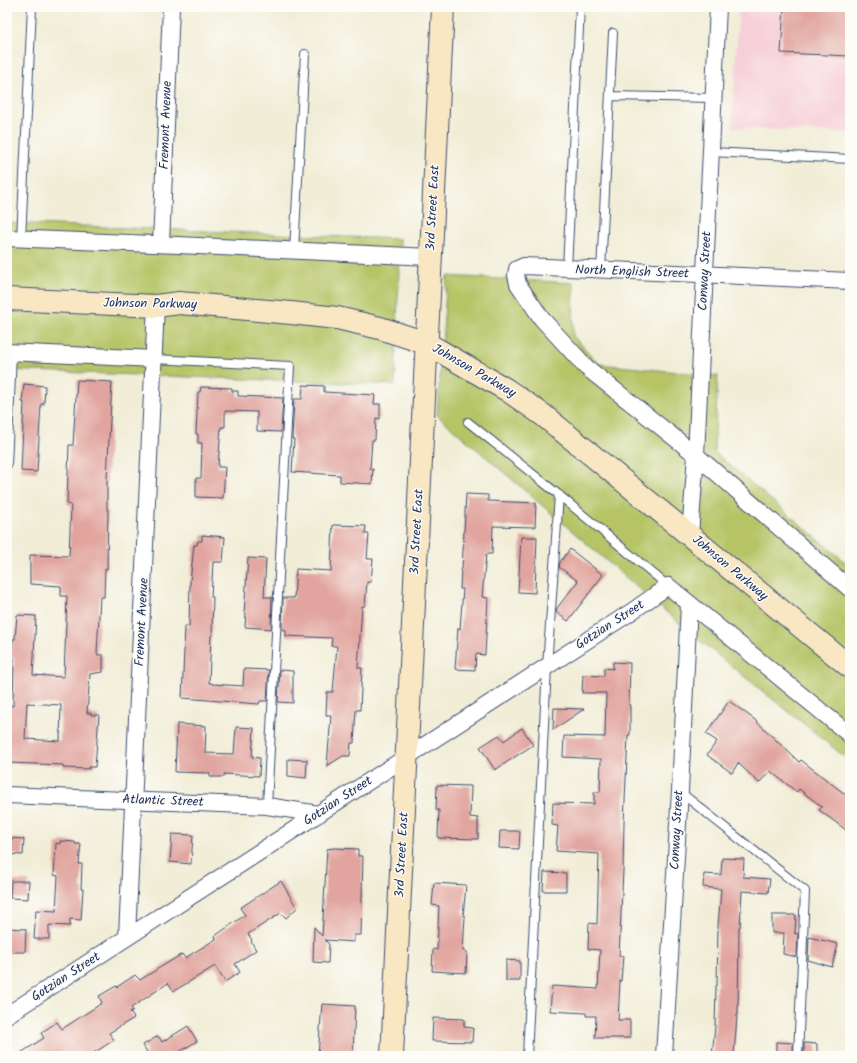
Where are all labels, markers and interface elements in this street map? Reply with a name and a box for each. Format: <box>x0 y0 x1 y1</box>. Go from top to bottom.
street label: Fremont Avenue <box>154 80 178 170</box>
street label: 3rd Street East <box>420 164 446 251</box>
street label: Conway Street <box>692 230 718 311</box>
street label: North English Street <box>575 260 690 285</box>
street label: Johnson Parkway <box>103 293 198 315</box>
street label: Johnson Parkway <box>428 338 521 404</box>
street label: 3rd Street East <box>404 488 430 575</box>
street label: Johnson Parkway <box>687 530 773 607</box>
street label: Fremont Avenue <box>129 577 155 667</box>
street label: Gotzian Street <box>571 594 650 655</box>
street label: Gotzian Street <box>299 770 378 831</box>
street label: Atlantic Street <box>122 789 205 813</box>
street label: Conway Street <box>664 789 690 870</box>
street label: 3rd Street East <box>389 811 415 898</box>
street label: Gotzian Street <box>27 946 106 1007</box>

